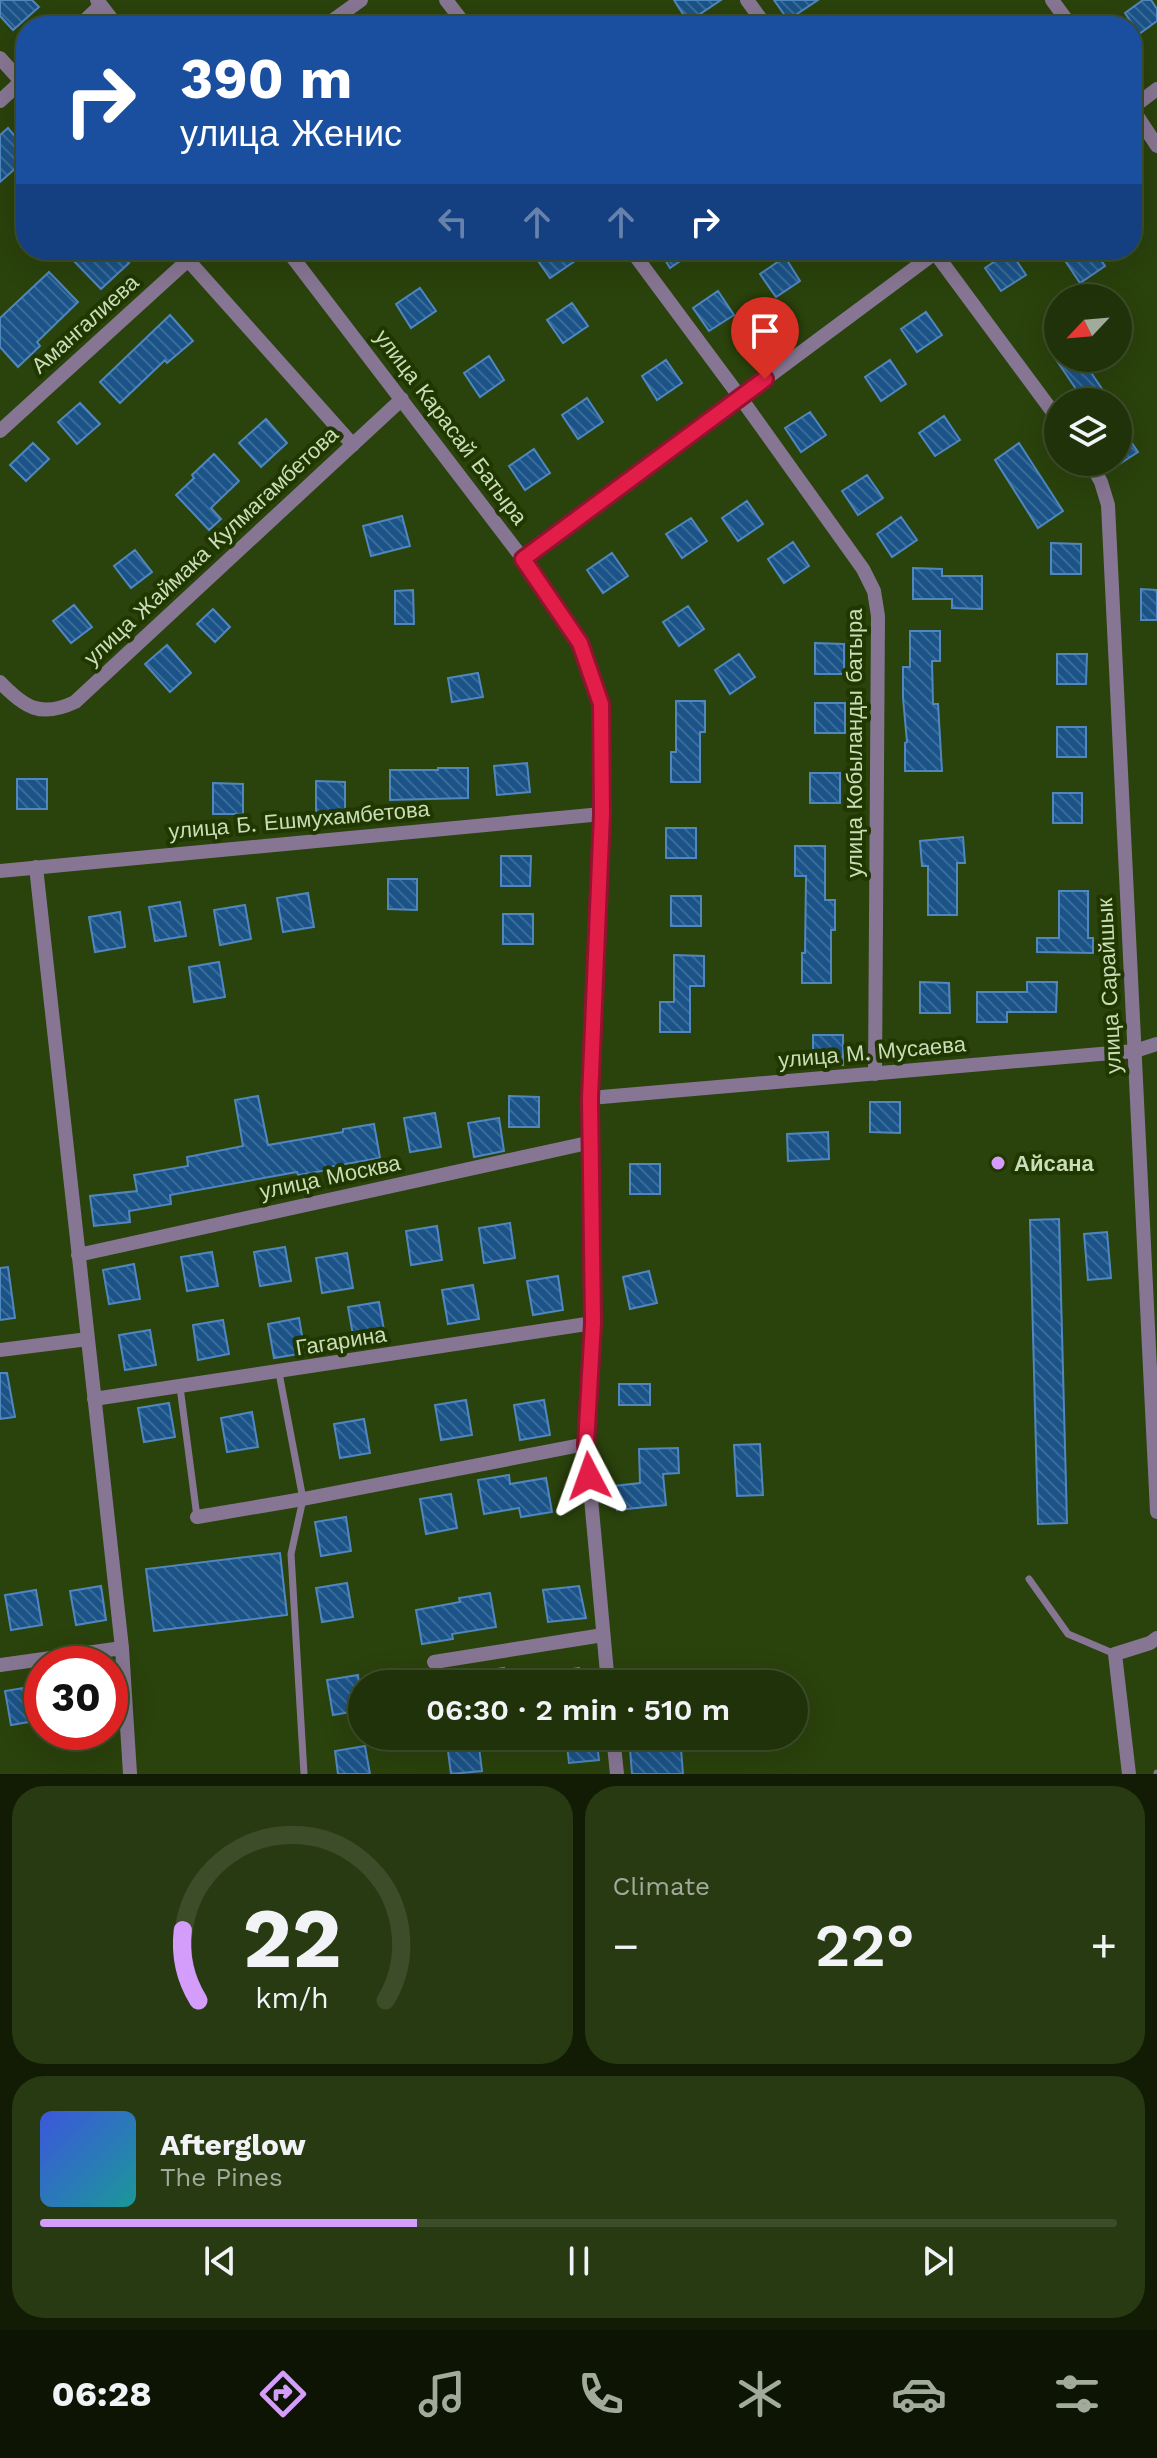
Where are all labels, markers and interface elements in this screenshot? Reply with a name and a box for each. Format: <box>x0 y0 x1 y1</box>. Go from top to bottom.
text: 390 m <box>180 46 352 112</box>
icon: right <box>48 48 152 152</box>
text: улица Женис <box>180 113 402 155</box>
icon: left <box>431 200 475 244</box>
icon: ahead <box>515 200 559 244</box>
icon: ahead <box>599 200 643 244</box>
icon: right <box>683 200 727 244</box>
street label: Амангалиева <box>26 269 144 378</box>
north arrow <box>1044 284 1132 372</box>
map controls <box>1044 284 1132 476</box>
pin <box>731 297 799 379</box>
icon: arrive <box>743 309 787 353</box>
street label: улица Карасай Батыра <box>370 325 533 530</box>
button: layers <box>1044 388 1132 476</box>
street label: улица Жаймака Кулмагамбетова <box>79 421 344 670</box>
street label: улица Кобыланды батыра <box>842 608 867 878</box>
street label: улица Б. Ешмухамбетова <box>167 796 431 844</box>
street label: улица Сарайшык <box>1092 897 1126 1075</box>
street label: улица М. Мусаева <box>777 1031 968 1073</box>
street label: улица Москва <box>257 1150 403 1204</box>
place label: Айсана <box>1014 1151 1094 1176</box>
marker: Айсана <box>989 1154 1007 1172</box>
street label: Гагарина <box>294 1321 389 1361</box>
position arrow <box>547 1434 631 1518</box>
speed limit sign: 30 <box>24 1646 128 1750</box>
text: 06:30 · 2 min · 510 m <box>426 1692 730 1727</box>
text: Climate <box>613 1871 710 1901</box>
text: 22 <box>243 1890 342 1987</box>
text: 22° <box>815 1910 915 1981</box>
text: − <box>613 1920 639 1972</box>
text: + <box>1090 1920 1117 1972</box>
text: km/h <box>255 1981 329 2015</box>
text: Afterglow <box>160 2127 306 2162</box>
text: The Pines <box>160 2162 283 2192</box>
icon: previous <box>198 2239 242 2283</box>
icon: pause <box>557 2239 601 2283</box>
icon: next <box>916 2239 960 2283</box>
icon: directions <box>255 2366 311 2422</box>
icon: music <box>414 2366 470 2422</box>
icon: phone <box>573 2366 629 2422</box>
icon: climate <box>732 2366 788 2422</box>
icon: car <box>891 2366 947 2422</box>
icon: filters <box>1049 2366 1105 2422</box>
text: 06:28 <box>51 2373 152 2415</box>

